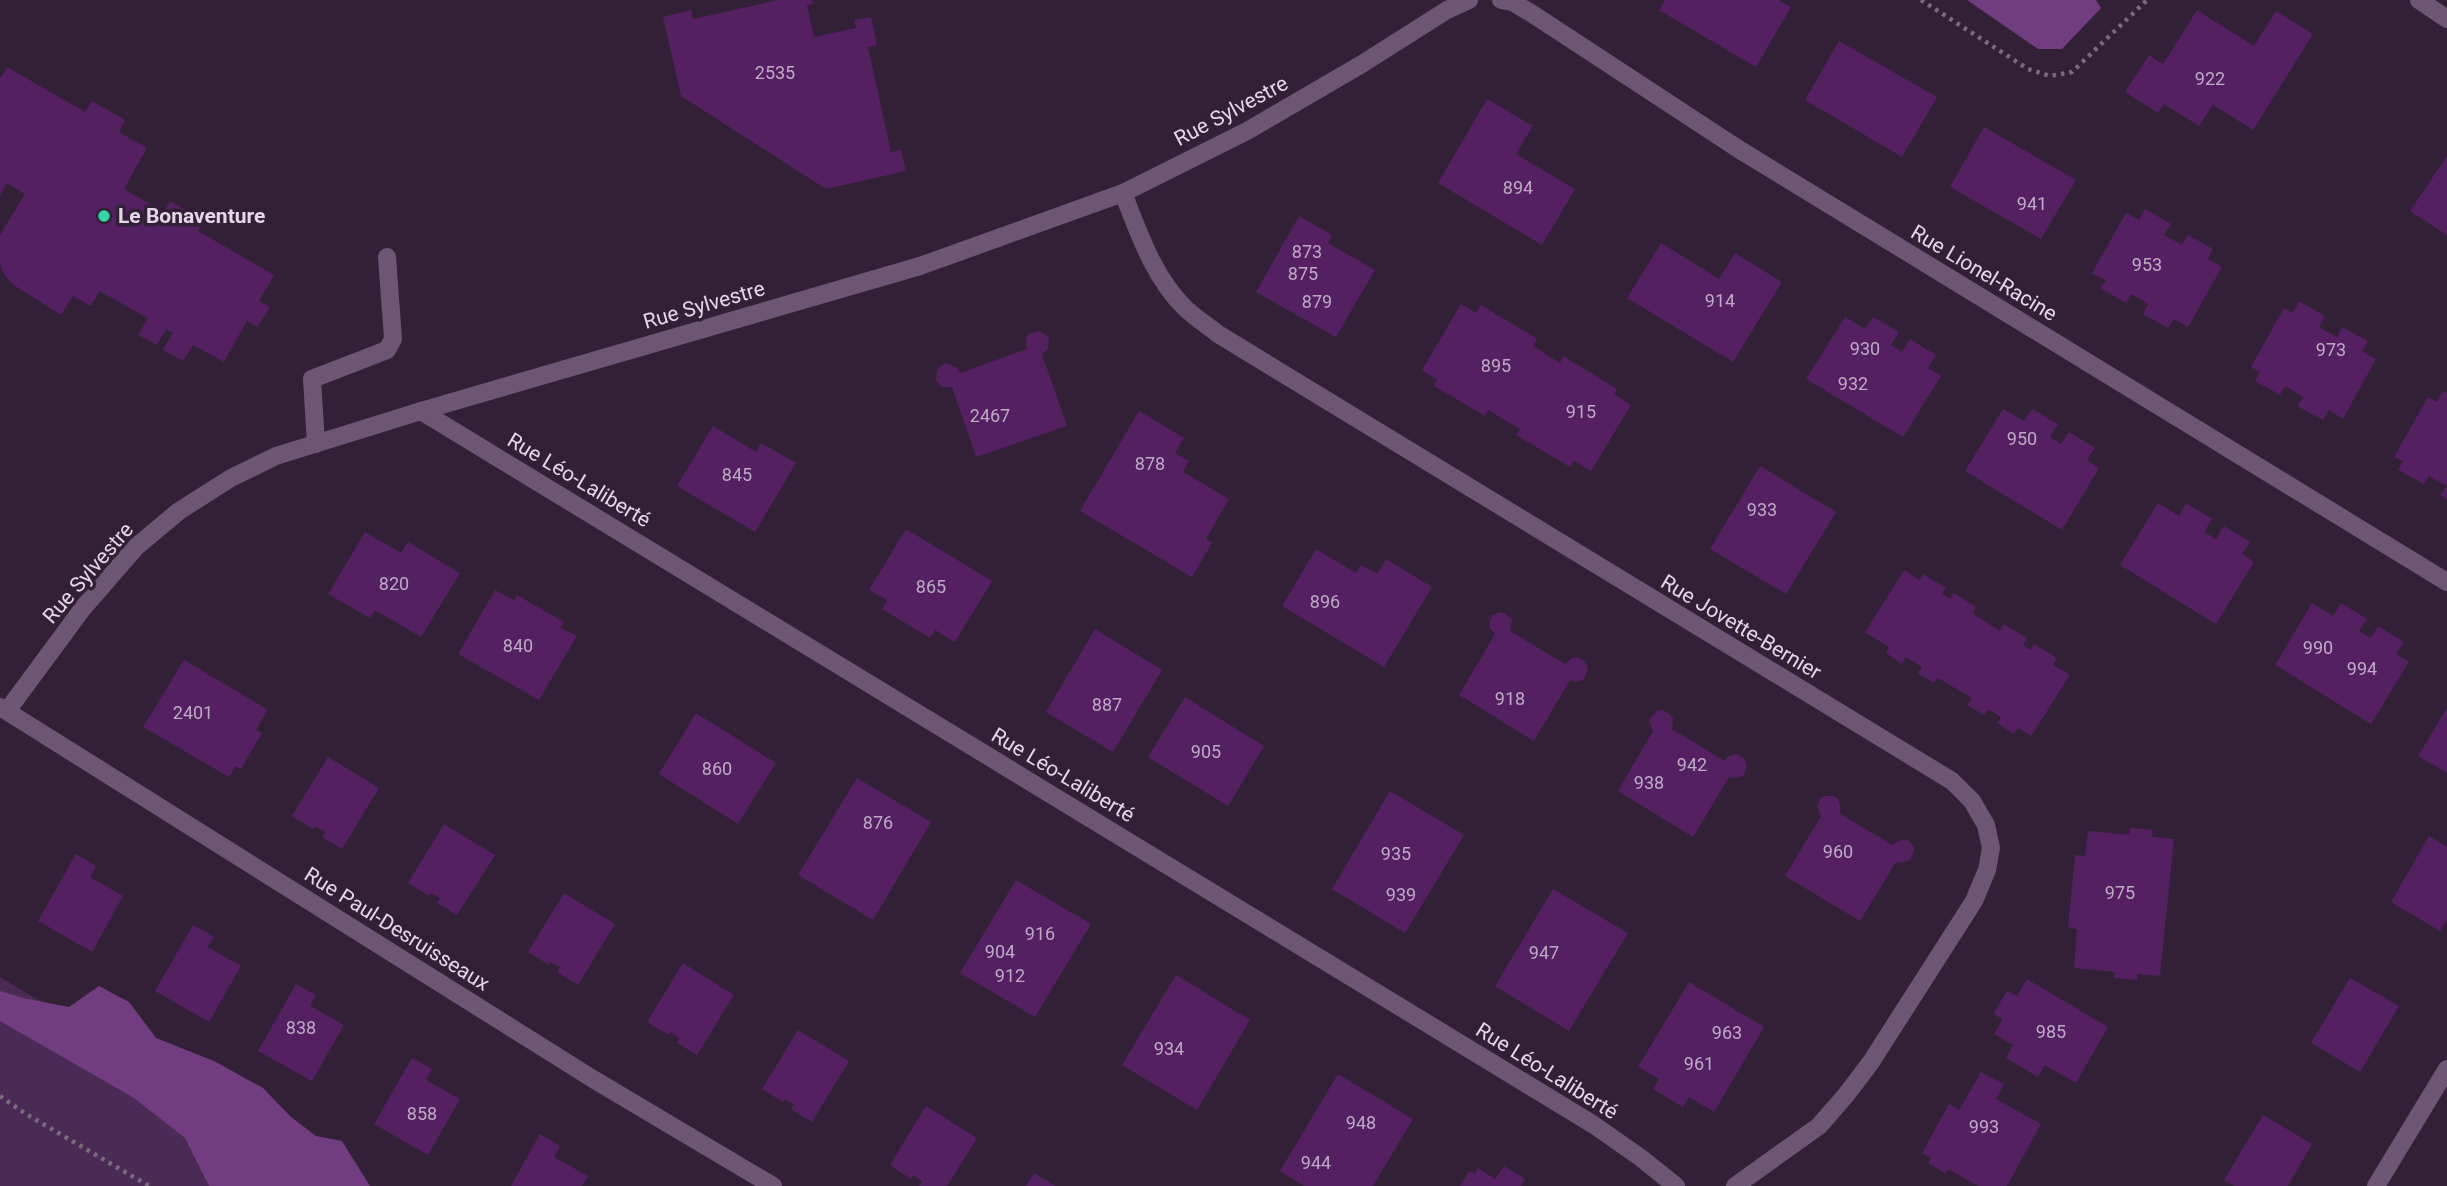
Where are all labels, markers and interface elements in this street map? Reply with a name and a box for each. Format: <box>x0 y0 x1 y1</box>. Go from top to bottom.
house number: 2535 <box>755 62 795 83</box>
house number: 922 <box>2195 68 2225 89</box>
street label: Rue Sylvestre <box>1170 71 1292 151</box>
house number: 894 <box>1503 177 1533 198</box>
house number: 941 <box>2017 193 2047 214</box>
place label: Le Bonaventure <box>118 204 265 228</box>
marker: Le Bonaventure <box>96 208 112 224</box>
street label: Rue Lionel-Racine <box>1907 220 2061 326</box>
house number: 873 <box>1292 241 1322 262</box>
house number: 953 <box>2132 254 2162 275</box>
house number: 875 <box>1288 263 1318 284</box>
street label: Rue Sylvestre <box>640 276 768 334</box>
house number: 914 <box>1705 290 1735 311</box>
house number: 879 <box>1302 291 1332 312</box>
house number: 930 <box>1850 338 1880 359</box>
house number: 973 <box>2316 339 2346 360</box>
house number: 895 <box>1481 355 1511 376</box>
house number: 932 <box>1838 373 1868 394</box>
house number: 915 <box>1566 401 1596 422</box>
house number: 2467 <box>970 405 1010 426</box>
street label: Rue Léo-Laliberté <box>503 428 655 532</box>
house number: 950 <box>2007 428 2037 449</box>
house number: 878 <box>1135 453 1165 474</box>
house number: 845 <box>722 464 752 485</box>
house number: 933 <box>1747 499 1777 520</box>
street label: Rue Sylvestre <box>38 518 138 628</box>
street label: Rue Jovette-Bernier <box>1657 570 1825 684</box>
house number: 820 <box>379 573 409 594</box>
house number: 865 <box>916 576 946 597</box>
house number: 896 <box>1310 591 1340 612</box>
house number: 840 <box>503 635 533 656</box>
house number: 990 <box>2303 637 2333 658</box>
house number: 994 <box>2347 658 2377 679</box>
house number: 918 <box>1495 688 1525 709</box>
house number: 887 <box>1092 694 1122 715</box>
house number: 2401 <box>173 702 213 723</box>
street label: Rue Léo-Laliberté <box>987 723 1139 827</box>
house number: 905 <box>1191 741 1221 762</box>
house number: 942 <box>1677 754 1707 775</box>
house number: 860 <box>702 758 732 779</box>
house number: 938 <box>1634 772 1664 793</box>
house number: 876 <box>863 812 893 833</box>
house number: 960 <box>1823 841 1853 862</box>
house number: 935 <box>1381 843 1411 864</box>
street label: Rue Paul-Desruisseaux <box>300 862 494 996</box>
house number: 975 <box>2105 882 2135 903</box>
house number: 939 <box>1386 884 1416 905</box>
house number: 916 <box>1025 923 1055 944</box>
house number: 904 <box>985 941 1015 962</box>
house number: 947 <box>1529 942 1559 963</box>
house number: 912 <box>995 965 1025 986</box>
house number: 838 <box>286 1017 316 1038</box>
street label: Rue Léo-Laliberté <box>1472 1018 1622 1124</box>
house number: 985 <box>2036 1021 2066 1042</box>
house number: 963 <box>1712 1022 1742 1043</box>
house number: 934 <box>1154 1038 1184 1059</box>
house number: 961 <box>1684 1053 1714 1074</box>
house number: 858 <box>407 1103 437 1124</box>
house number: 948 <box>1346 1112 1376 1133</box>
house number: 993 <box>1969 1116 1999 1137</box>
house number: 944 <box>1301 1152 1331 1173</box>

